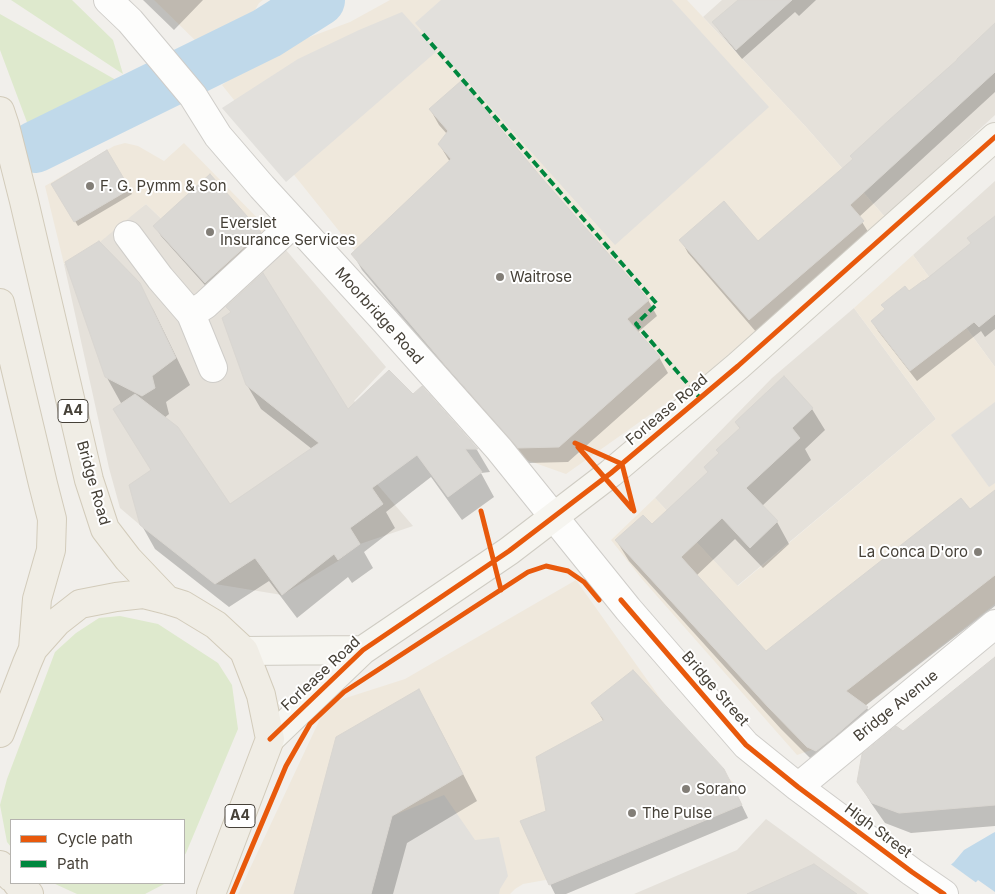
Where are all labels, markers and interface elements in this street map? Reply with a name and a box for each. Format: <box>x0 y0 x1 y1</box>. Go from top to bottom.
place label: F. G. Pymm & Son <box>100 177 226 195</box>
marker: F. G. Pymm & Son <box>84 180 96 192</box>
place label: Everslet Insurance Services <box>220 214 356 249</box>
marker: Everslet Insurance Services <box>204 226 216 238</box>
street label: Moorbridge Road <box>331 264 427 368</box>
place label: Waitrose <box>510 268 572 286</box>
marker: Waitrose <box>494 271 506 283</box>
street label: Forlease Road <box>622 371 712 449</box>
road number: A4 <box>58 400 88 422</box>
street label: Bridge Road <box>72 439 114 527</box>
place label: La Conca D'oro <box>858 543 968 561</box>
marker: La Conca D'oro <box>972 546 984 558</box>
street label: Forlease Road <box>278 633 364 715</box>
street label: Bridge Street <box>678 648 752 730</box>
street label: Bridge Avenue <box>850 666 942 746</box>
place label: Sorano <box>696 780 747 798</box>
marker: Sorano <box>680 783 692 795</box>
street label: High Street <box>841 800 915 862</box>
road number: A4 <box>225 804 255 828</box>
place label: The Pulse <box>642 804 712 822</box>
marker: The Pulse <box>626 807 638 819</box>
legend <box>10 819 185 884</box>
text: Cycle path <box>57 829 133 848</box>
text: Path <box>57 854 89 873</box>

